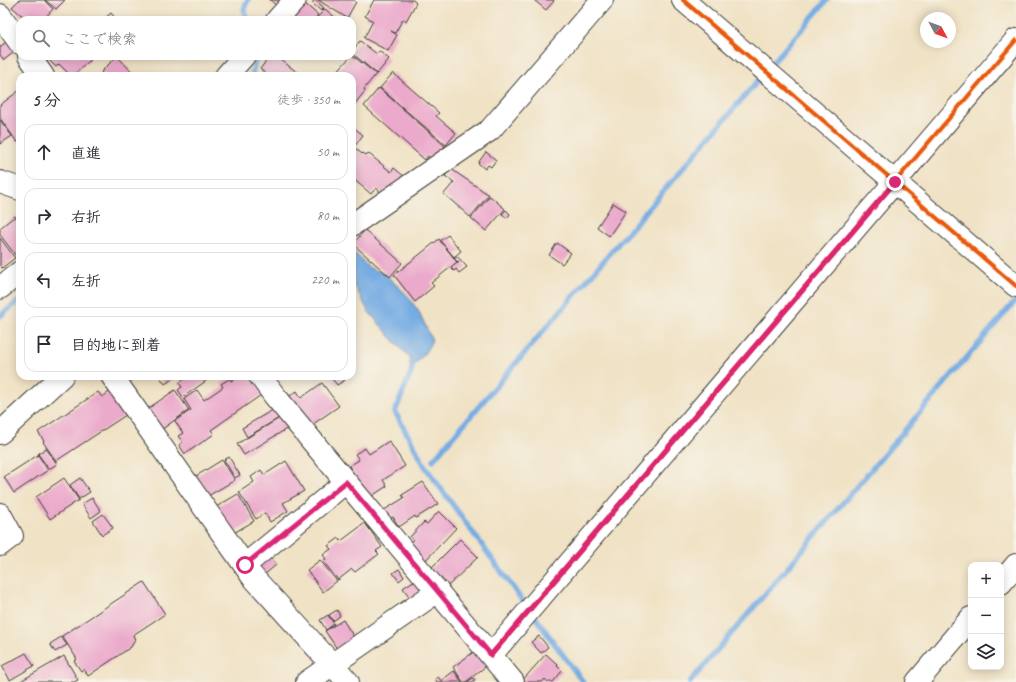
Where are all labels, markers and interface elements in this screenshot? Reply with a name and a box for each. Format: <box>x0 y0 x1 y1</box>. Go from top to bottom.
north arrow <box>920 12 956 48</box>
search box <box>16 16 356 60</box>
icon: search <box>30 27 52 49</box>
text: ここで検索 <box>62 30 137 49</box>
text: 5 分 <box>32 90 61 111</box>
text: 徒歩 · 350 m <box>277 92 340 108</box>
icon: ahead <box>33 141 55 163</box>
text: 直進 <box>71 144 101 163</box>
text: 50 m <box>317 144 339 160</box>
route end <box>886 173 904 191</box>
icon: right <box>33 205 55 227</box>
text: 右折 <box>71 208 101 227</box>
text: 80 m <box>317 208 339 224</box>
icon: left <box>33 269 55 291</box>
text: 左折 <box>71 272 101 291</box>
text: 220 m <box>311 272 339 288</box>
icon: arrive <box>33 333 55 355</box>
text: 目的地に到着 <box>71 336 161 355</box>
route start <box>236 556 254 574</box>
map controls <box>968 562 1004 670</box>
button: + <box>968 562 1004 598</box>
button: − <box>968 598 1004 634</box>
button: layers <box>968 634 1004 670</box>

